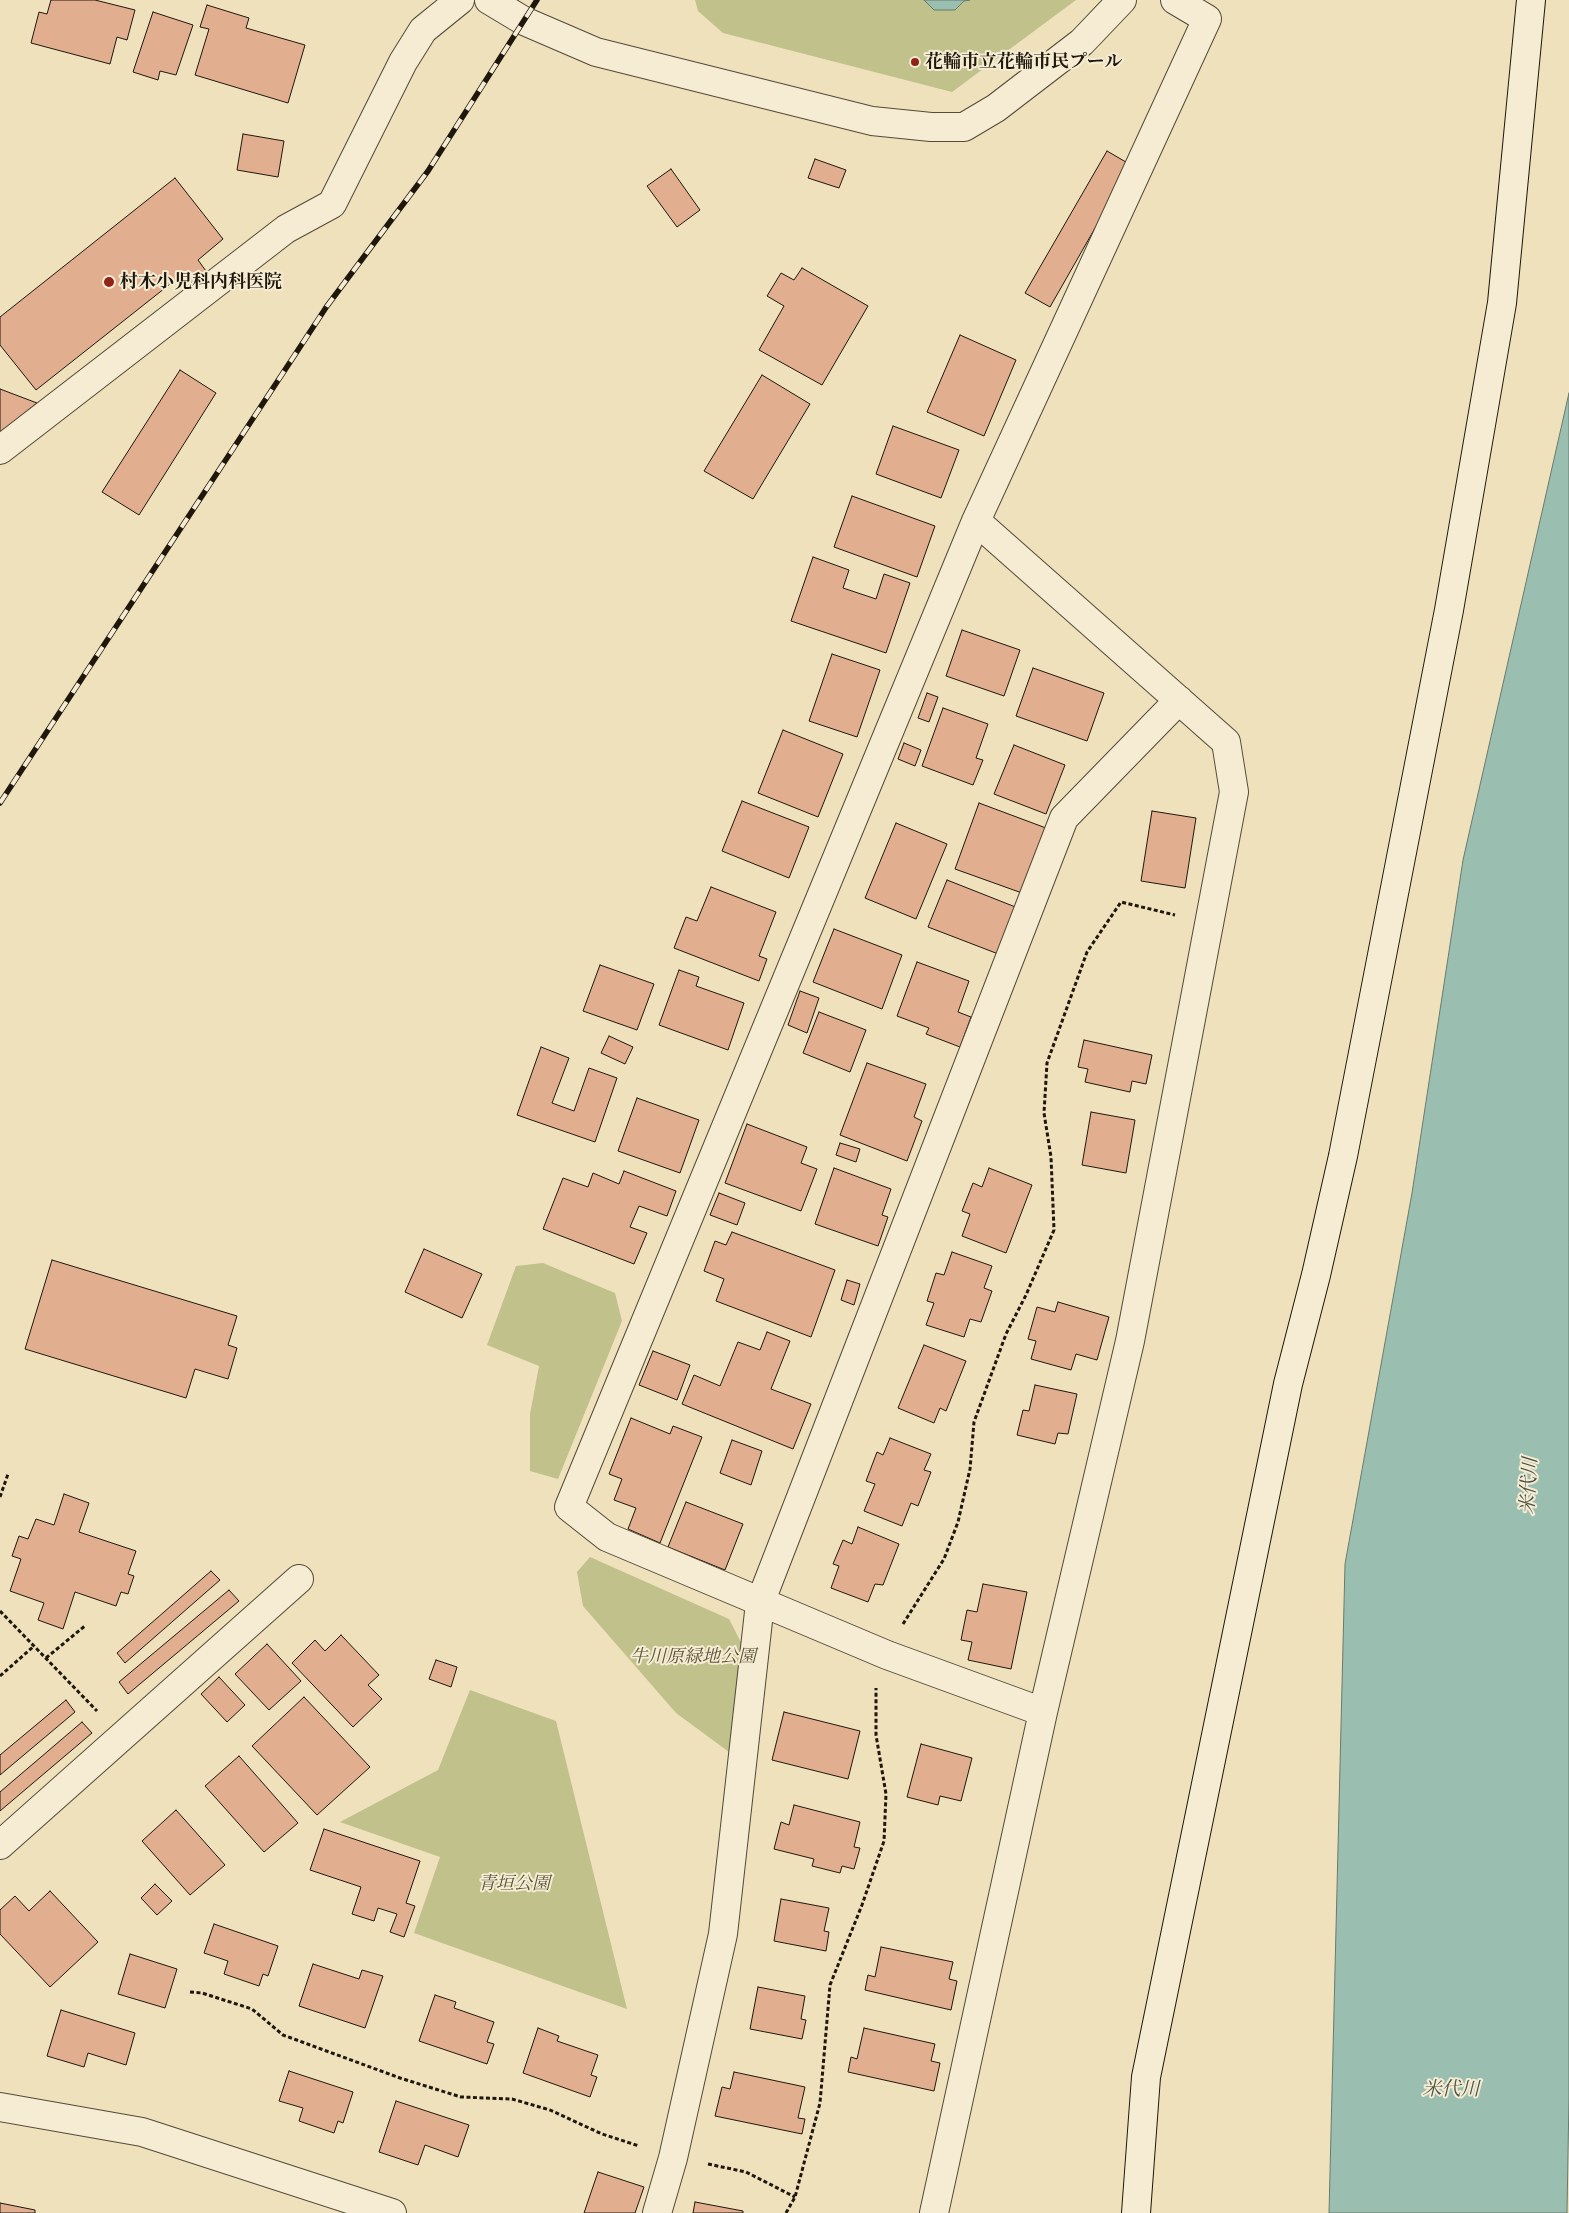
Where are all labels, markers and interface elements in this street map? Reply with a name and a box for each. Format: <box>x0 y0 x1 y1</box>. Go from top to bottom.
place label: 花輪市立花輪市民プール <box>925 51 1122 73</box>
marker: 花輪市立花輪市民プール <box>909 56 921 68</box>
place label: 村木小児科内科医院 <box>120 271 282 293</box>
marker: 村木小児科内科医院 <box>102 275 116 289</box>
water label: 米代川 <box>1517 1457 1543 1515</box>
park label: 牛川原緑地公園 <box>630 1646 756 1668</box>
park label: 青垣公園 <box>478 1873 550 1895</box>
water label: 米代川 <box>1423 2079 1479 2101</box>

